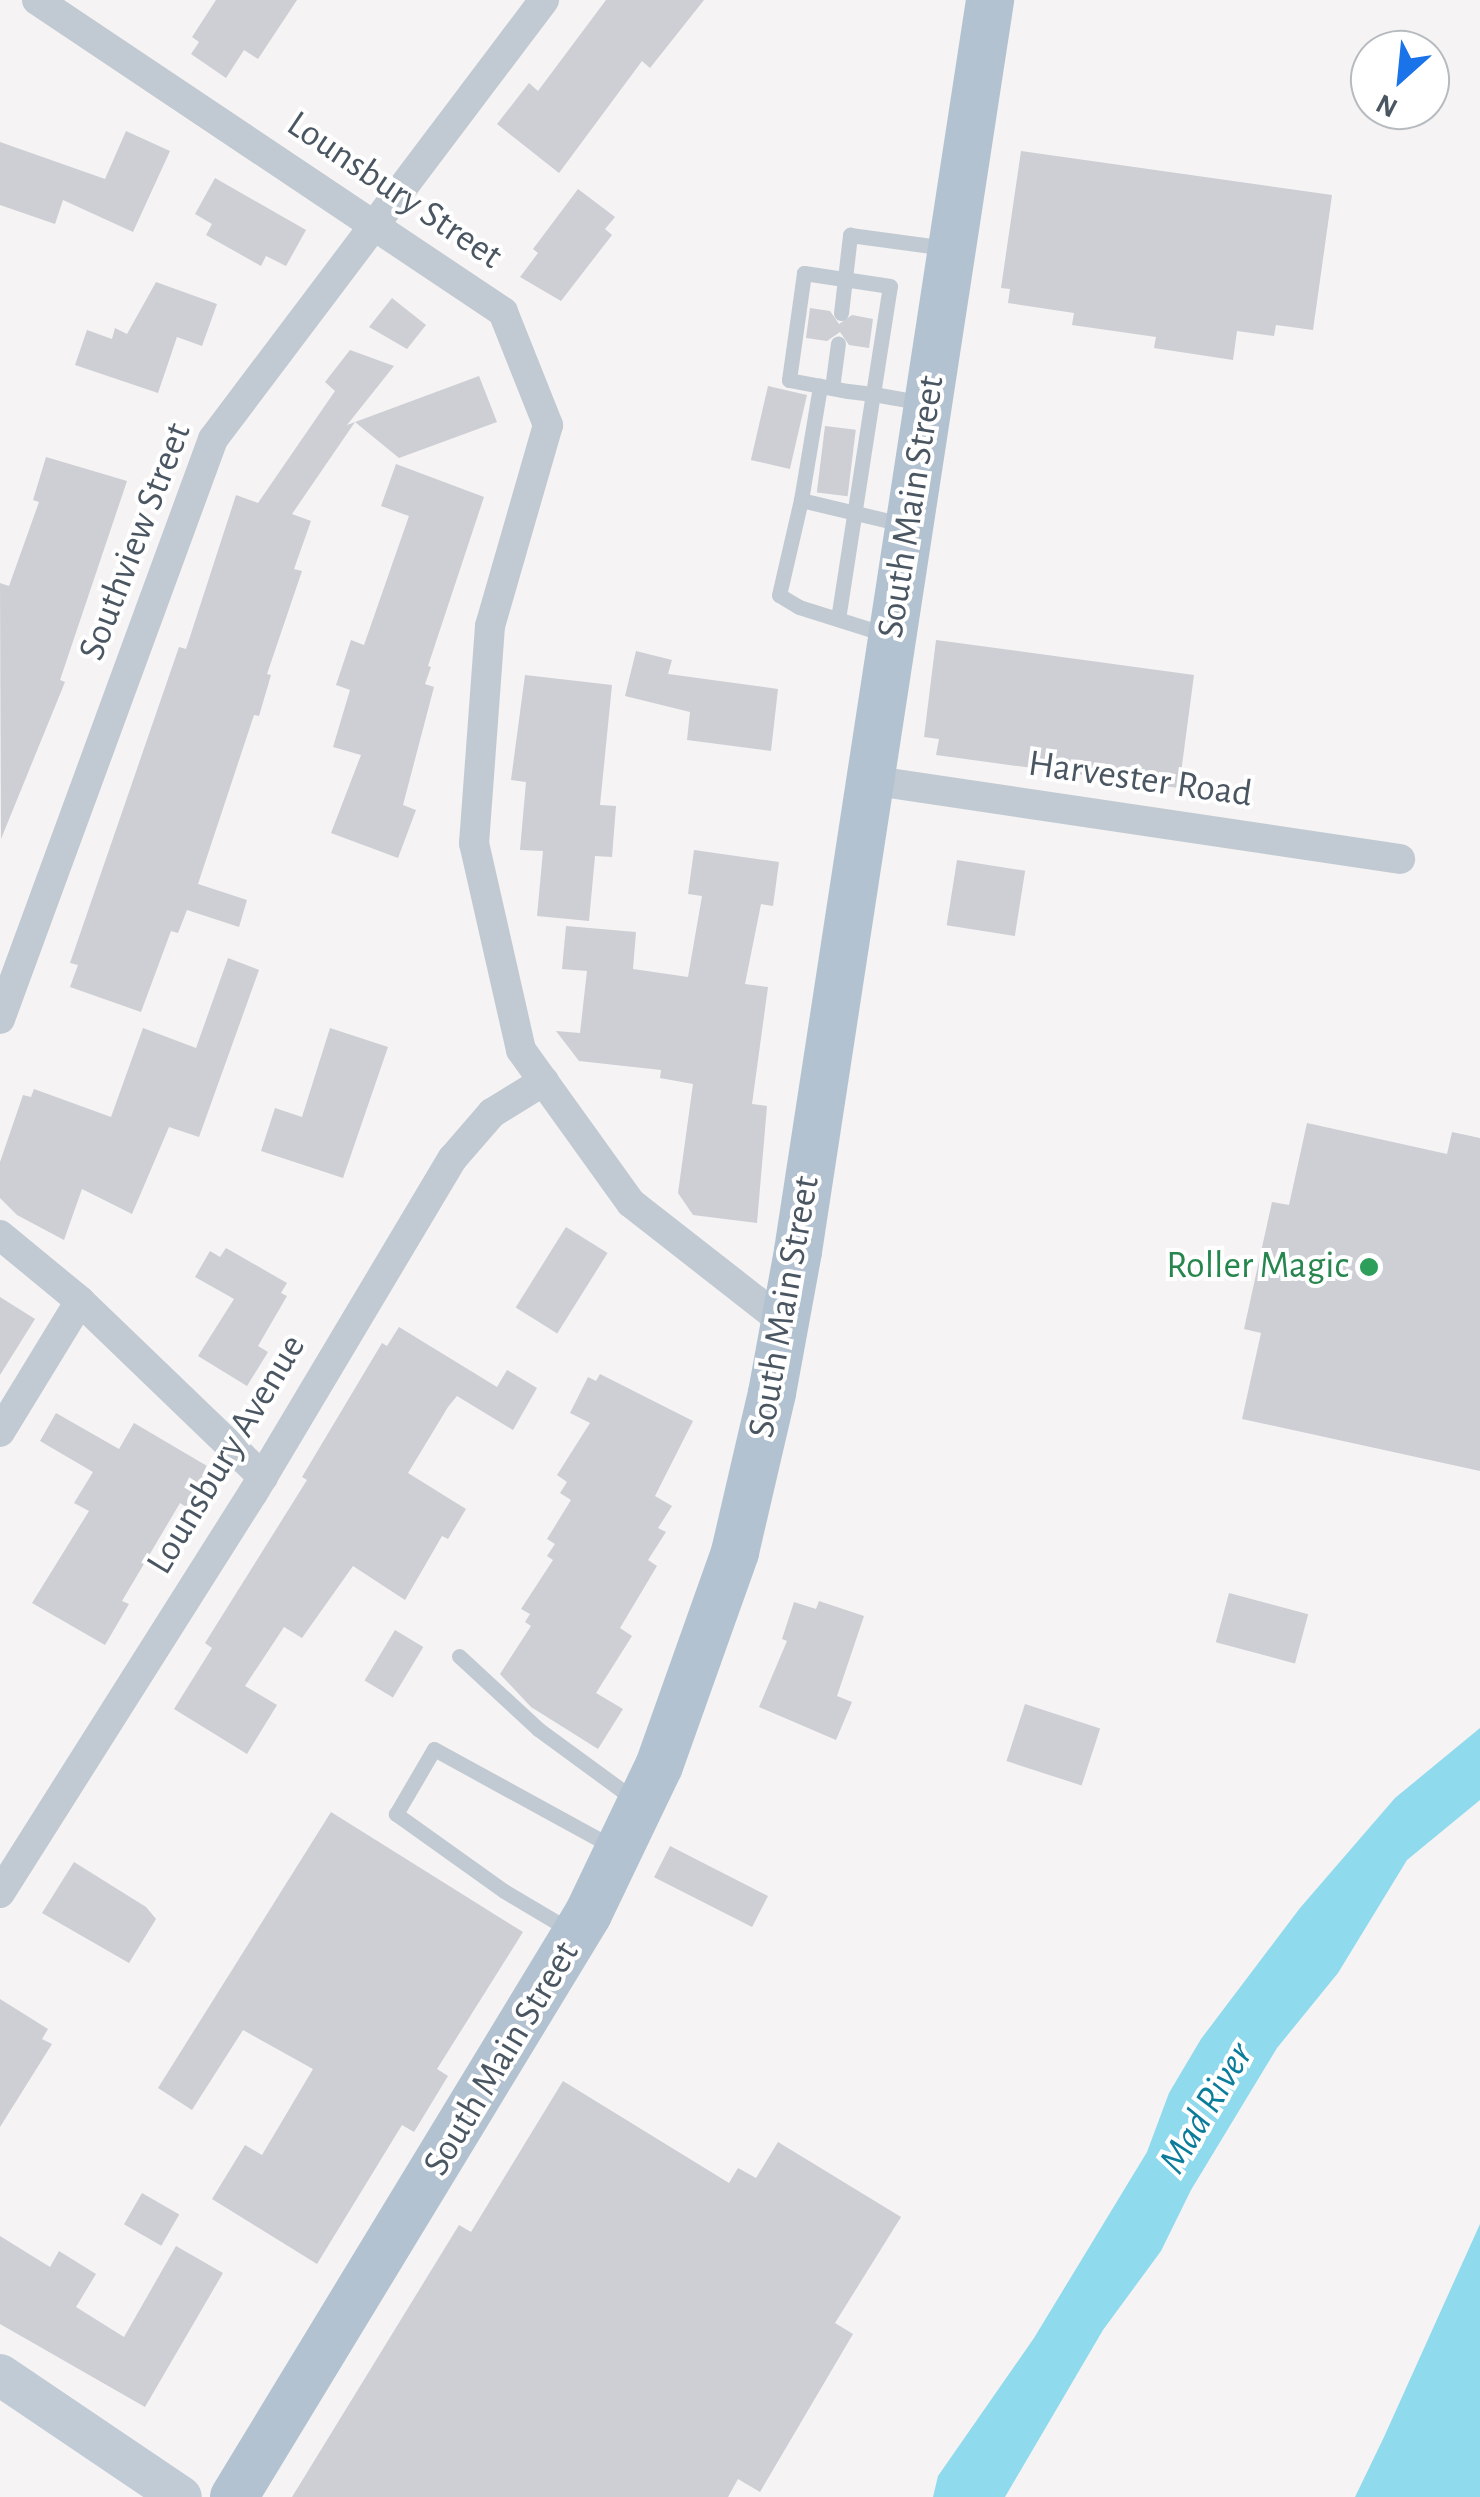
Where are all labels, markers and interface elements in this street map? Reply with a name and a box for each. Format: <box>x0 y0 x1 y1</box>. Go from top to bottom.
north arrow <box>1350 30 1450 130</box>
text: N <box>1372 88 1402 122</box>
street label: Lounsbury Street <box>278 102 510 280</box>
street label: South Main Street <box>869 373 955 641</box>
street label: Southview Street <box>70 417 202 667</box>
street label: Harvester Road <box>1025 742 1255 818</box>
street label: South Main Street <box>740 1173 830 1441</box>
place label: Roller Magic <box>1166 1244 1349 1290</box>
marker: Roller Magic <box>1358 1256 1380 1278</box>
street label: Lounsbury Avenue <box>138 1327 316 1583</box>
street label: South Main Street <box>414 1934 590 2184</box>
water label: Mad River <box>1148 2034 1264 2182</box>

